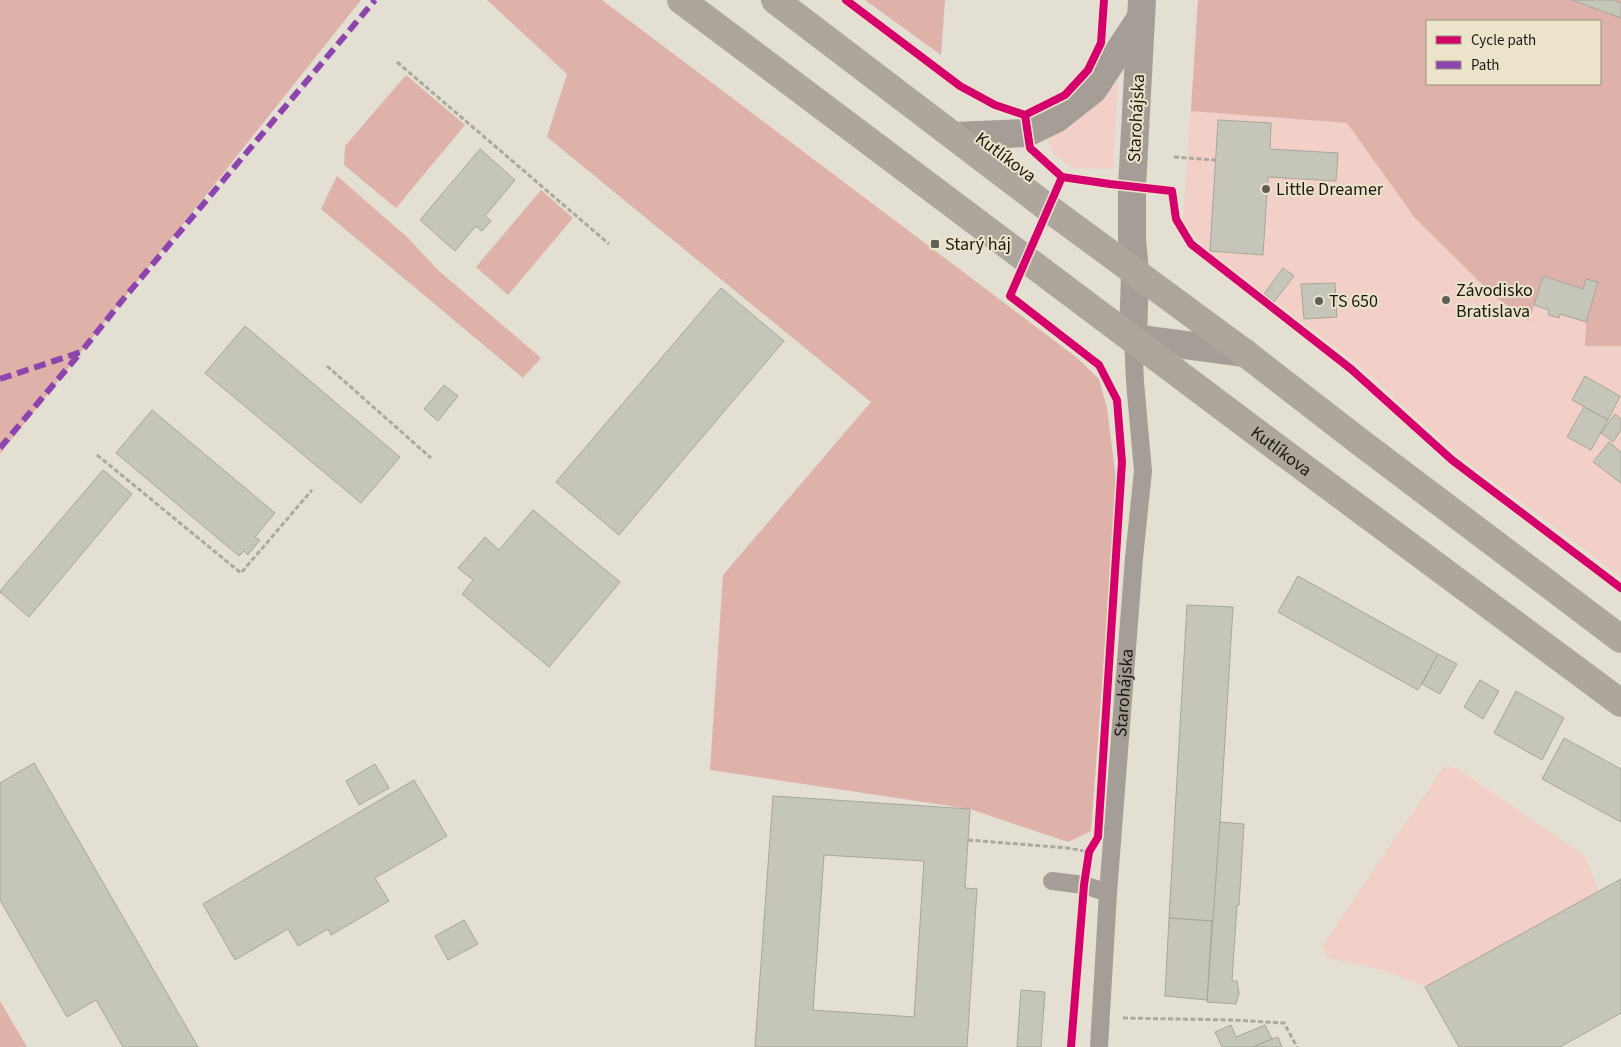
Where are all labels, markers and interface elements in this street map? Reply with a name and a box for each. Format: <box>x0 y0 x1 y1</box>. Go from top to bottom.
legend <box>1426 20 1601 85</box>
text: Cycle path <box>1471 30 1536 51</box>
text: Path <box>1471 55 1499 76</box>
street label: Starohájska <box>1122 73 1151 163</box>
street label: Kutlíkova <box>970 126 1041 189</box>
place label: Little Dreamer <box>1276 177 1384 202</box>
marker: Little Dreamer <box>1260 183 1272 195</box>
place label: Starý háj <box>945 232 1011 257</box>
marker: Starý háj <box>929 238 941 250</box>
place label: Závodisko Bratislava <box>1456 278 1533 324</box>
place label: TS 650 <box>1329 289 1378 314</box>
marker: Závodisko Bratislava <box>1440 294 1452 306</box>
marker: TS 650 <box>1313 295 1325 307</box>
street label: Kutlíkova <box>1245 420 1317 483</box>
street label: Starohájska <box>1108 648 1140 738</box>

